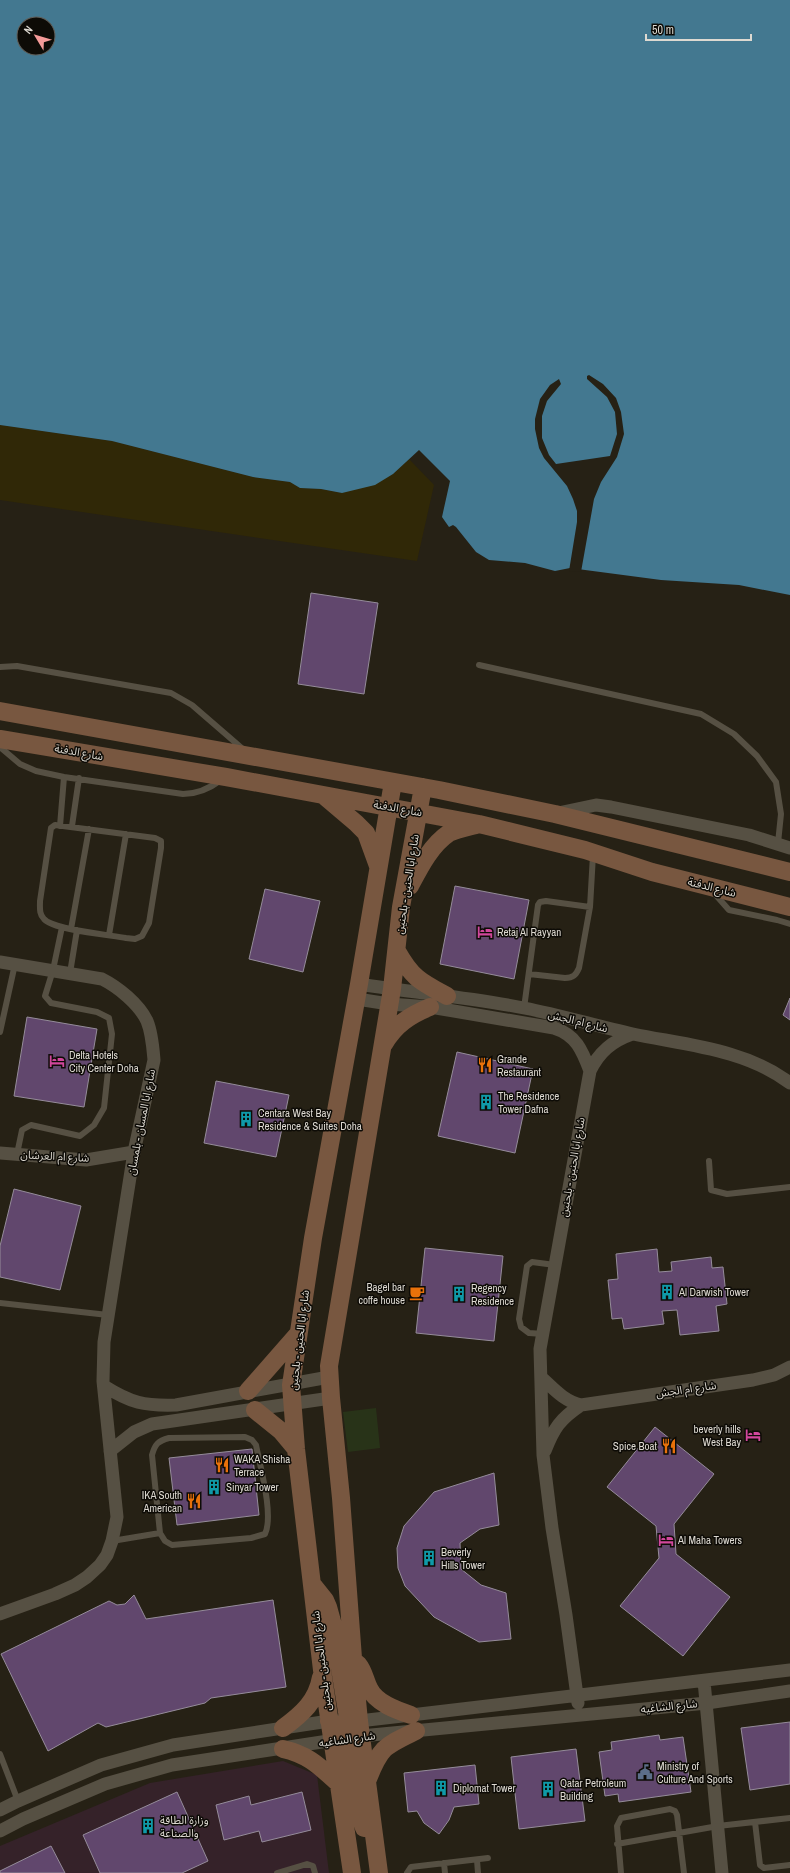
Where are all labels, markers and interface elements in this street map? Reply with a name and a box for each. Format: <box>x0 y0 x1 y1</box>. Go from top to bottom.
north arrow <box>16 16 56 56</box>
scale bar <box>646 16 751 42</box>
text: 50 m <box>652 22 674 38</box>
text: N <box>21 23 36 37</box>
street label: شارع الدفنة <box>53 741 105 764</box>
street label: شارع الدفنة <box>372 797 424 820</box>
street label: شارع ابا الحنين - بلحنين <box>392 833 423 935</box>
street label: شارع الدفنة <box>686 874 738 901</box>
hotel icon: Retaj Al Rayyan <box>476 923 494 941</box>
place label: Retaj Al Rayyan <box>497 925 561 939</box>
street label: شارع ام الجش <box>547 1007 610 1036</box>
place label: Delta Hotels City Center Doha <box>69 1048 139 1075</box>
hotel icon: Delta Hotels City Center Doha <box>48 1052 66 1070</box>
place label: Grande Restaurant <box>497 1052 542 1079</box>
restaurant icon: Grande Restaurant <box>476 1056 494 1074</box>
street label: شارع ابا المسان - بلمسان <box>124 1067 159 1176</box>
place label: The Residence Tower Dafna <box>498 1089 559 1116</box>
building icon: The Residence Tower Dafna <box>477 1093 495 1111</box>
place label: Centara West Bay Residence & Suites Doha <box>258 1106 362 1133</box>
building icon: Centara West Bay Residence & Suites Doha <box>237 1110 255 1128</box>
street label: شارع ابا الحنين - بلحنين <box>556 1116 589 1218</box>
street label: شارع ام العرشان <box>20 1147 90 1166</box>
place label: Bagel bar coffe house <box>359 1280 405 1307</box>
place label: Regency Residence <box>471 1281 514 1308</box>
building icon: Al Darwish Tower <box>658 1283 676 1301</box>
cafe icon: Bagel bar coffe house <box>408 1284 426 1302</box>
building icon: Regency Residence <box>450 1285 468 1303</box>
place label: Al Darwish Tower <box>678 1285 749 1299</box>
street label: شارع ابا الحنين - بلحنين <box>286 1289 313 1391</box>
street label: شارع ام الجش <box>655 1378 718 1401</box>
place label: beverly hills West Bay <box>693 1422 741 1449</box>
hotel icon: beverly hills West Bay <box>744 1426 762 1444</box>
restaurant icon: Spice Boat <box>660 1437 678 1455</box>
place label: Spice Boat <box>613 1439 657 1453</box>
place label: WAKA Shisha Terrace <box>234 1452 290 1479</box>
restaurant icon: WAKA Shisha Terrace <box>213 1456 231 1474</box>
building icon: Sinyar Tower <box>205 1478 223 1496</box>
place label: Sinyar Tower <box>226 1480 278 1494</box>
place label: IKA South American <box>142 1488 182 1515</box>
restaurant icon: IKA South American <box>185 1492 203 1510</box>
hotel icon: Al Maha Towers <box>657 1531 675 1549</box>
place label: Al Maha Towers <box>677 1533 742 1547</box>
place label: Beverly Hills Tower <box>441 1545 485 1572</box>
building icon: Beverly Hills Tower <box>420 1549 438 1567</box>
street label: شارع ابا الحنين - بلحنين <box>308 1610 335 1712</box>
street label: شارع الشاغيه <box>640 1696 699 1717</box>
street label: شارع الشاغيه <box>318 1728 377 1751</box>
place label: Ministry of Culture And Sports <box>657 1759 733 1786</box>
public building icon: Ministry of Culture And Sports <box>636 1763 654 1781</box>
place label: Qatar Petroleum Building <box>560 1776 626 1803</box>
building icon: Diplomat Tower <box>432 1779 450 1797</box>
building icon: Qatar Petroleum Building <box>539 1780 557 1798</box>
place label: Diplomat Tower <box>453 1781 516 1795</box>
place label: وزارة الطاقة والصناعة <box>160 1813 209 1840</box>
building icon: وزارة الطاقة والصناعة <box>139 1817 157 1835</box>

